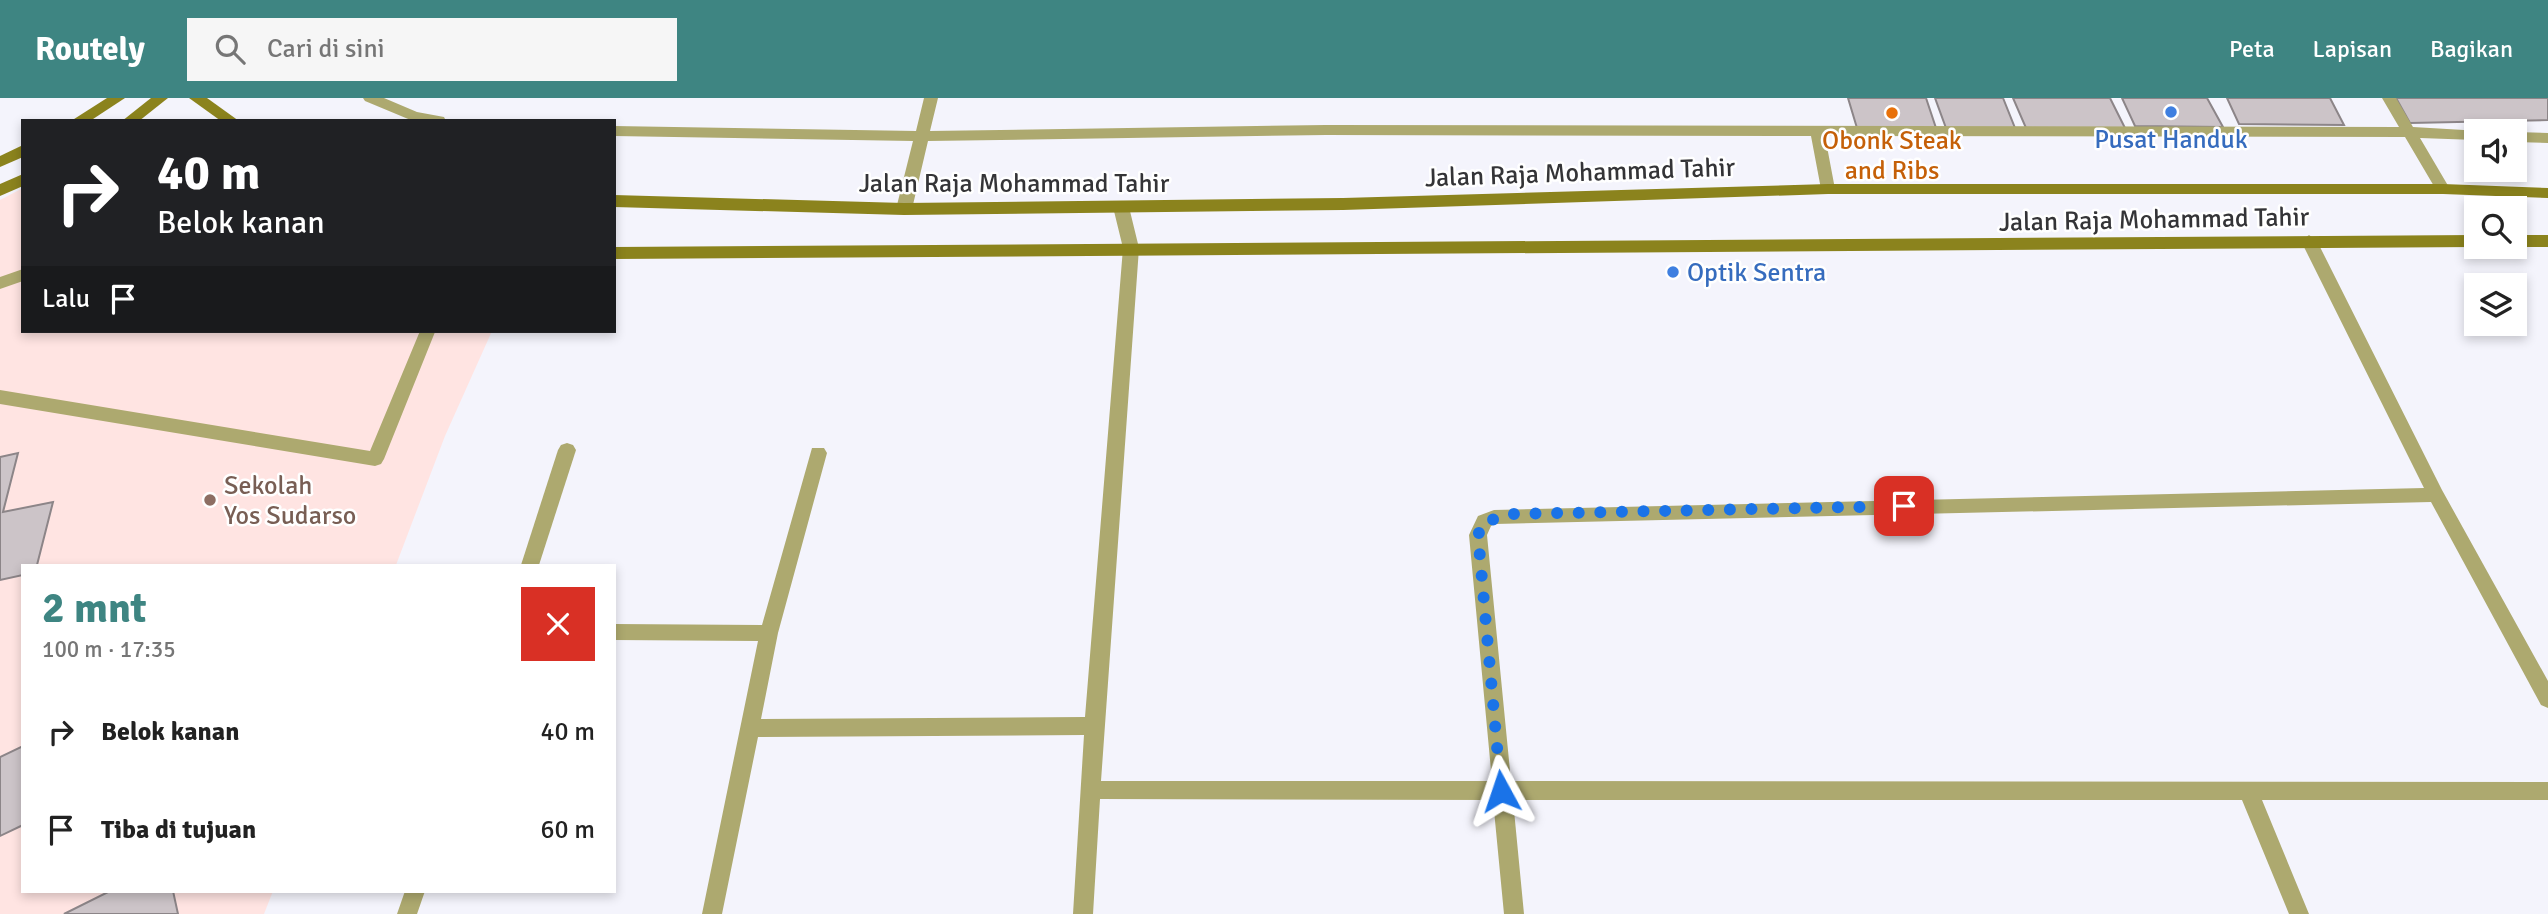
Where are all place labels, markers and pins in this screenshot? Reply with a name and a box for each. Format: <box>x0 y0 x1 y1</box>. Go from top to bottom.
marker: Pusat Handuk <box>2163 104 2179 120</box>
marker: Obonk Steak and Ribs <box>1884 105 1900 121</box>
place label: Pusat Handuk <box>2094 124 2248 156</box>
place label: Obonk Steak and Ribs <box>1822 125 1962 187</box>
place label: Optik Sentra <box>1687 257 1826 289</box>
marker: Optik Sentra <box>1665 264 1681 280</box>
place label: Sekolah Yos Sudarso <box>224 470 356 532</box>
pin <box>1874 476 1934 536</box>
marker: Sekolah Yos Sudarso <box>202 492 218 508</box>

